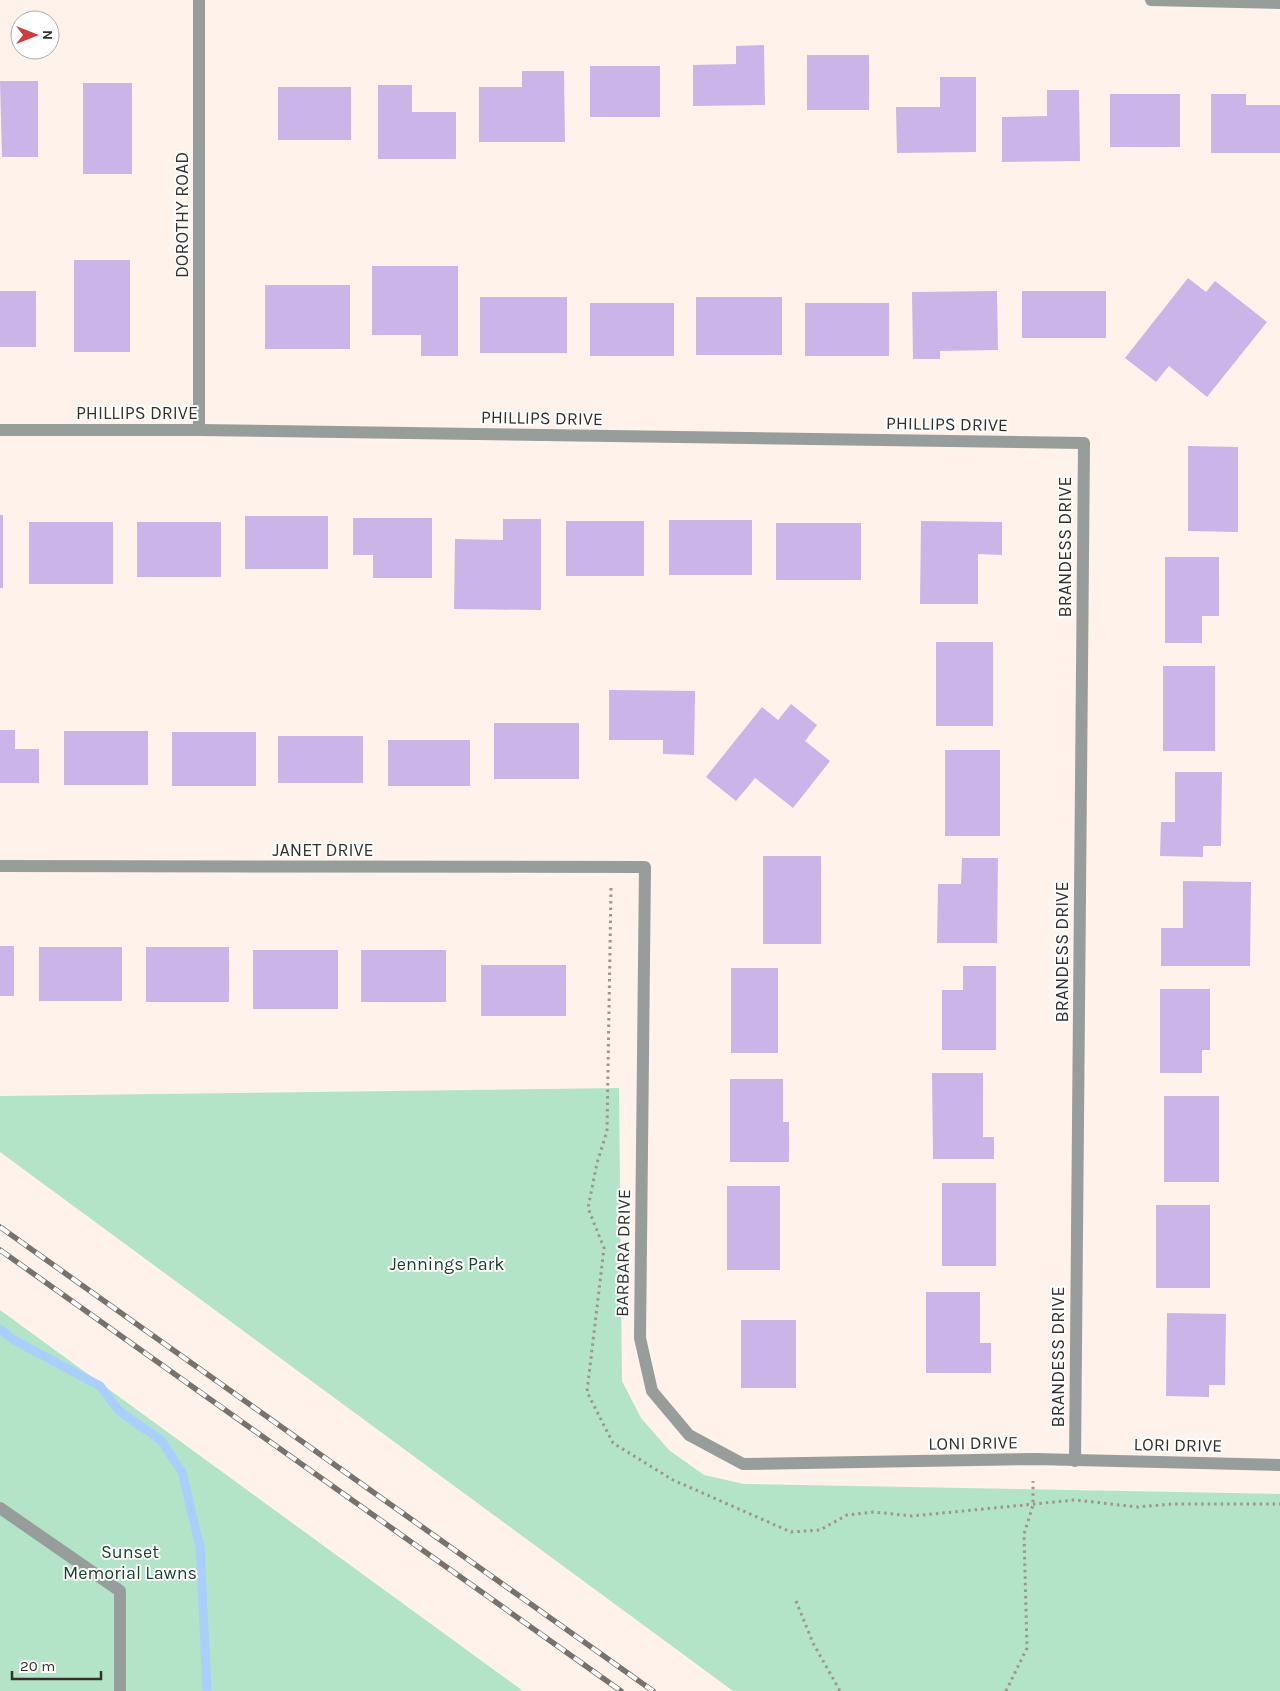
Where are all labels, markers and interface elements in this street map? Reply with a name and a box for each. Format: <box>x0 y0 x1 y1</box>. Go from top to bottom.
north arrow <box>10 10 60 60</box>
text: N <box>39 30 56 40</box>
street label: DOROTHY ROAD <box>171 152 193 278</box>
street label: PHILLIPS DRIVE <box>76 402 198 424</box>
street label: PHILLIPS DRIVE <box>481 406 603 430</box>
street label: PHILLIPS DRIVE <box>886 412 1008 436</box>
street label: BRANDESS DRIVE <box>1054 476 1076 618</box>
street label: JANET DRIVE <box>272 839 374 861</box>
street label: BRANDESS DRIVE <box>1051 881 1073 1023</box>
street label: BARBARA DRIVE <box>611 1189 635 1317</box>
park label: Jennings Park <box>390 1253 504 1275</box>
street label: BRANDESS DRIVE <box>1047 1286 1069 1428</box>
street label: LONI DRIVE <box>928 1431 1018 1455</box>
street label: LORI DRIVE <box>1134 1433 1222 1457</box>
park label: Sunset Memorial Lawns <box>63 1541 197 1584</box>
scale bar <box>12 1648 101 1680</box>
text: 20 m <box>20 1657 55 1675</box>

